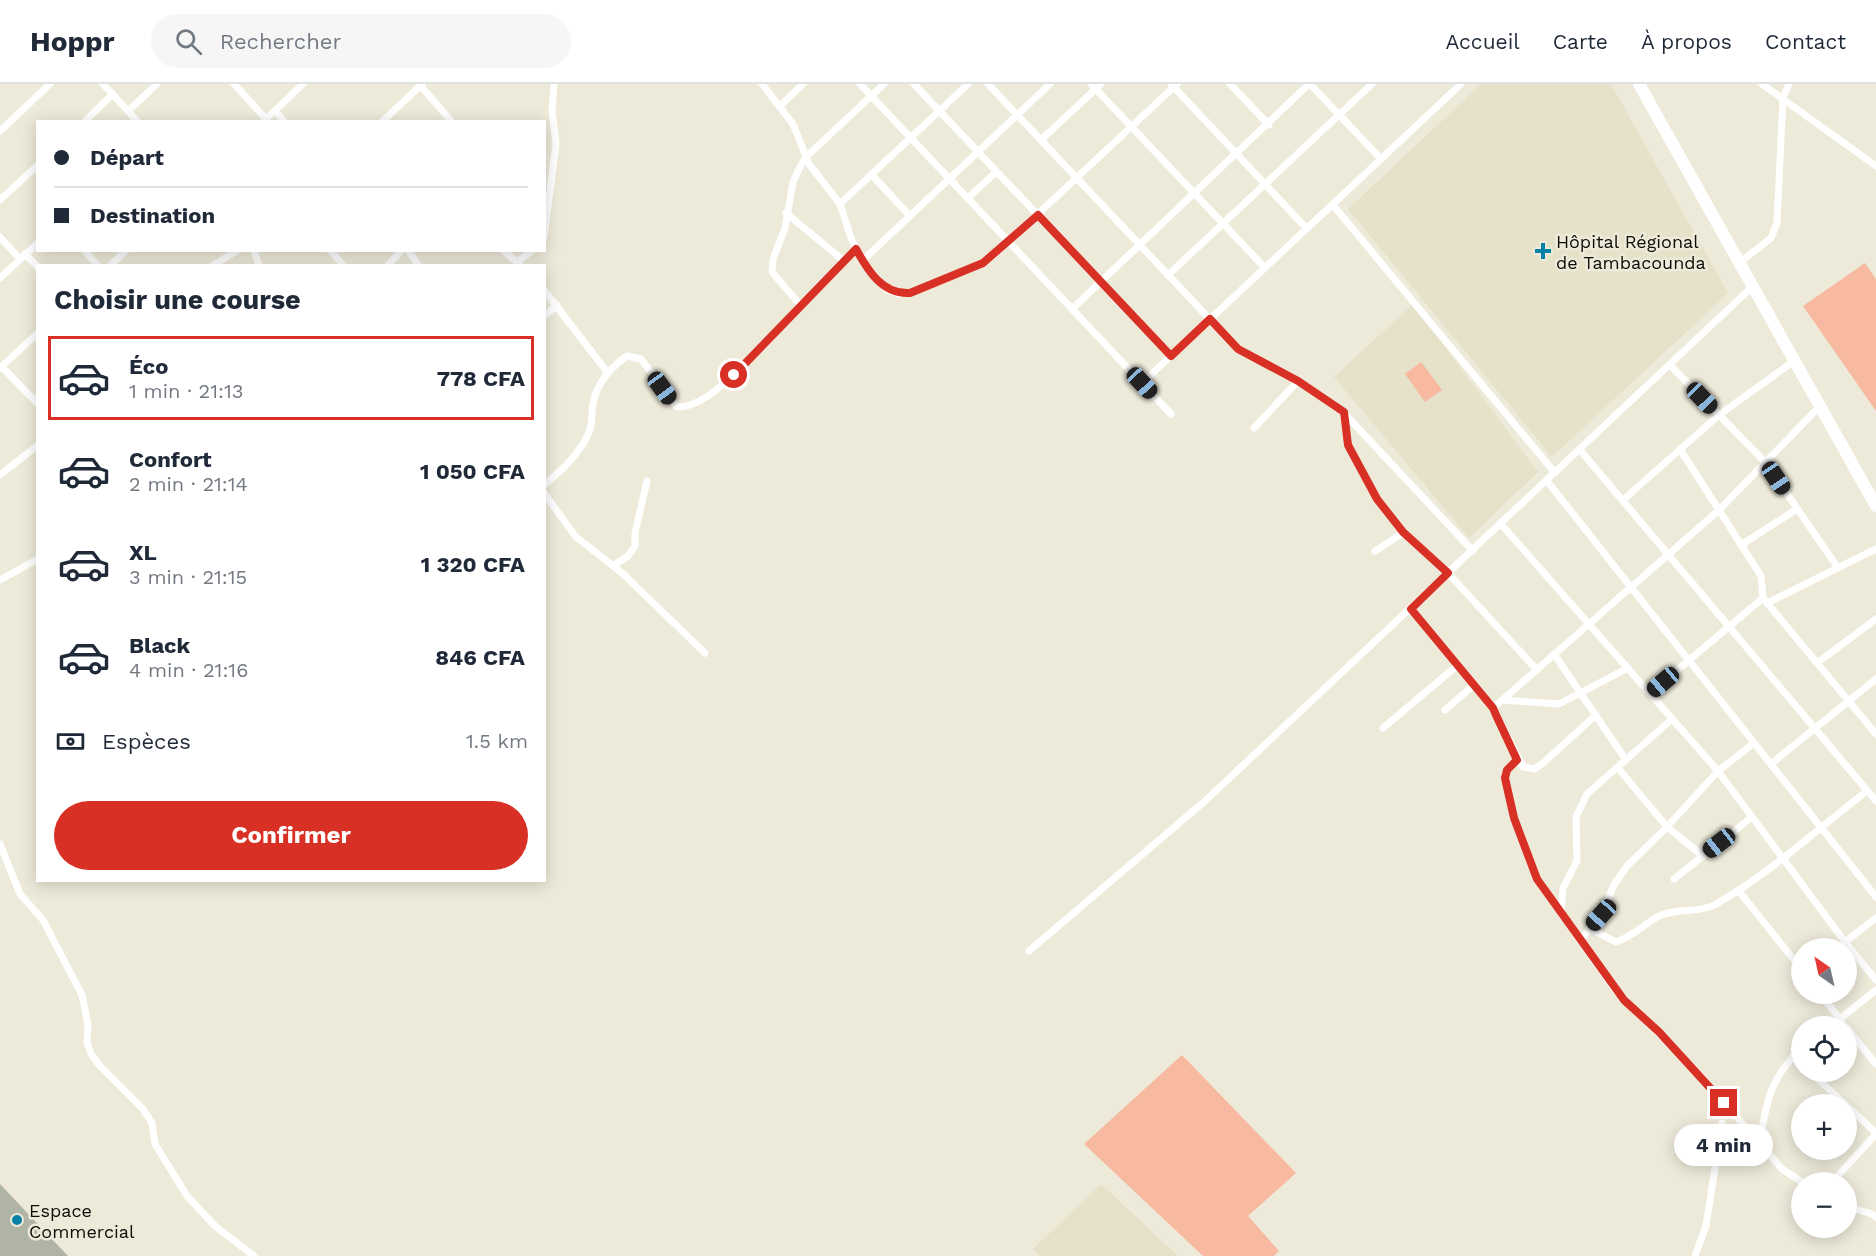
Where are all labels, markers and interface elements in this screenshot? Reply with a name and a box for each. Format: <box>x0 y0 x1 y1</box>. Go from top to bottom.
search box <box>151 14 571 68</box>
text: Hoppr <box>30 25 115 58</box>
icon: search <box>172 25 205 58</box>
text: Rechercher <box>220 29 341 54</box>
text: Accueil <box>1445 29 1520 54</box>
text: Carte <box>1553 29 1608 54</box>
text: À propos <box>1641 29 1732 54</box>
text: Contact <box>1765 29 1846 54</box>
text: Départ <box>90 145 164 170</box>
text: Destination <box>90 203 215 228</box>
place label: Hôpital Régional de Tambacounda <box>1556 231 1706 273</box>
marker: Hôpital Régional de Tambacounda <box>1534 242 1552 260</box>
text: Choisir une course <box>54 284 301 316</box>
icon: car <box>57 351 111 405</box>
text: Éco <box>129 354 168 379</box>
route start <box>720 361 747 388</box>
car <box>1123 364 1161 402</box>
text: 778 CFA <box>437 366 525 391</box>
car <box>644 368 680 408</box>
text: 1 min · 21:13 <box>129 379 243 403</box>
car <box>1683 379 1721 417</box>
icon: car <box>57 444 111 498</box>
text: Confort <box>129 447 212 472</box>
car <box>1758 458 1794 498</box>
text: 1 050 CFA <box>420 459 525 484</box>
text: 2 min · 21:14 <box>129 472 248 496</box>
icon: car <box>57 537 111 591</box>
text: XL <box>129 540 157 565</box>
text: 1 320 CFA <box>421 552 525 577</box>
text: 3 min · 21:15 <box>129 565 247 589</box>
icon: car <box>57 630 111 684</box>
text: Black <box>129 633 190 658</box>
text: 846 CFA <box>435 645 525 670</box>
text: 4 min · 21:16 <box>129 658 248 682</box>
car <box>1643 664 1683 700</box>
icon: cash <box>54 725 87 758</box>
text: Espèces <box>102 729 191 754</box>
text: 1.5 km <box>466 729 528 753</box>
button: Confirmer <box>54 801 528 870</box>
car <box>1699 825 1739 861</box>
car <box>1582 896 1620 934</box>
north arrow <box>1791 938 1857 1004</box>
map controls <box>1791 938 1857 1238</box>
button: locate <box>1791 1016 1857 1082</box>
route end <box>1710 1089 1737 1116</box>
button: + <box>1791 1094 1857 1160</box>
callout: 4 min <box>1674 1124 1774 1166</box>
text: 4 min <box>1696 1133 1751 1157</box>
button: − <box>1791 1172 1857 1238</box>
place label: Espace Commercial <box>29 1200 135 1242</box>
marker: Espace Commercial <box>10 1213 24 1227</box>

